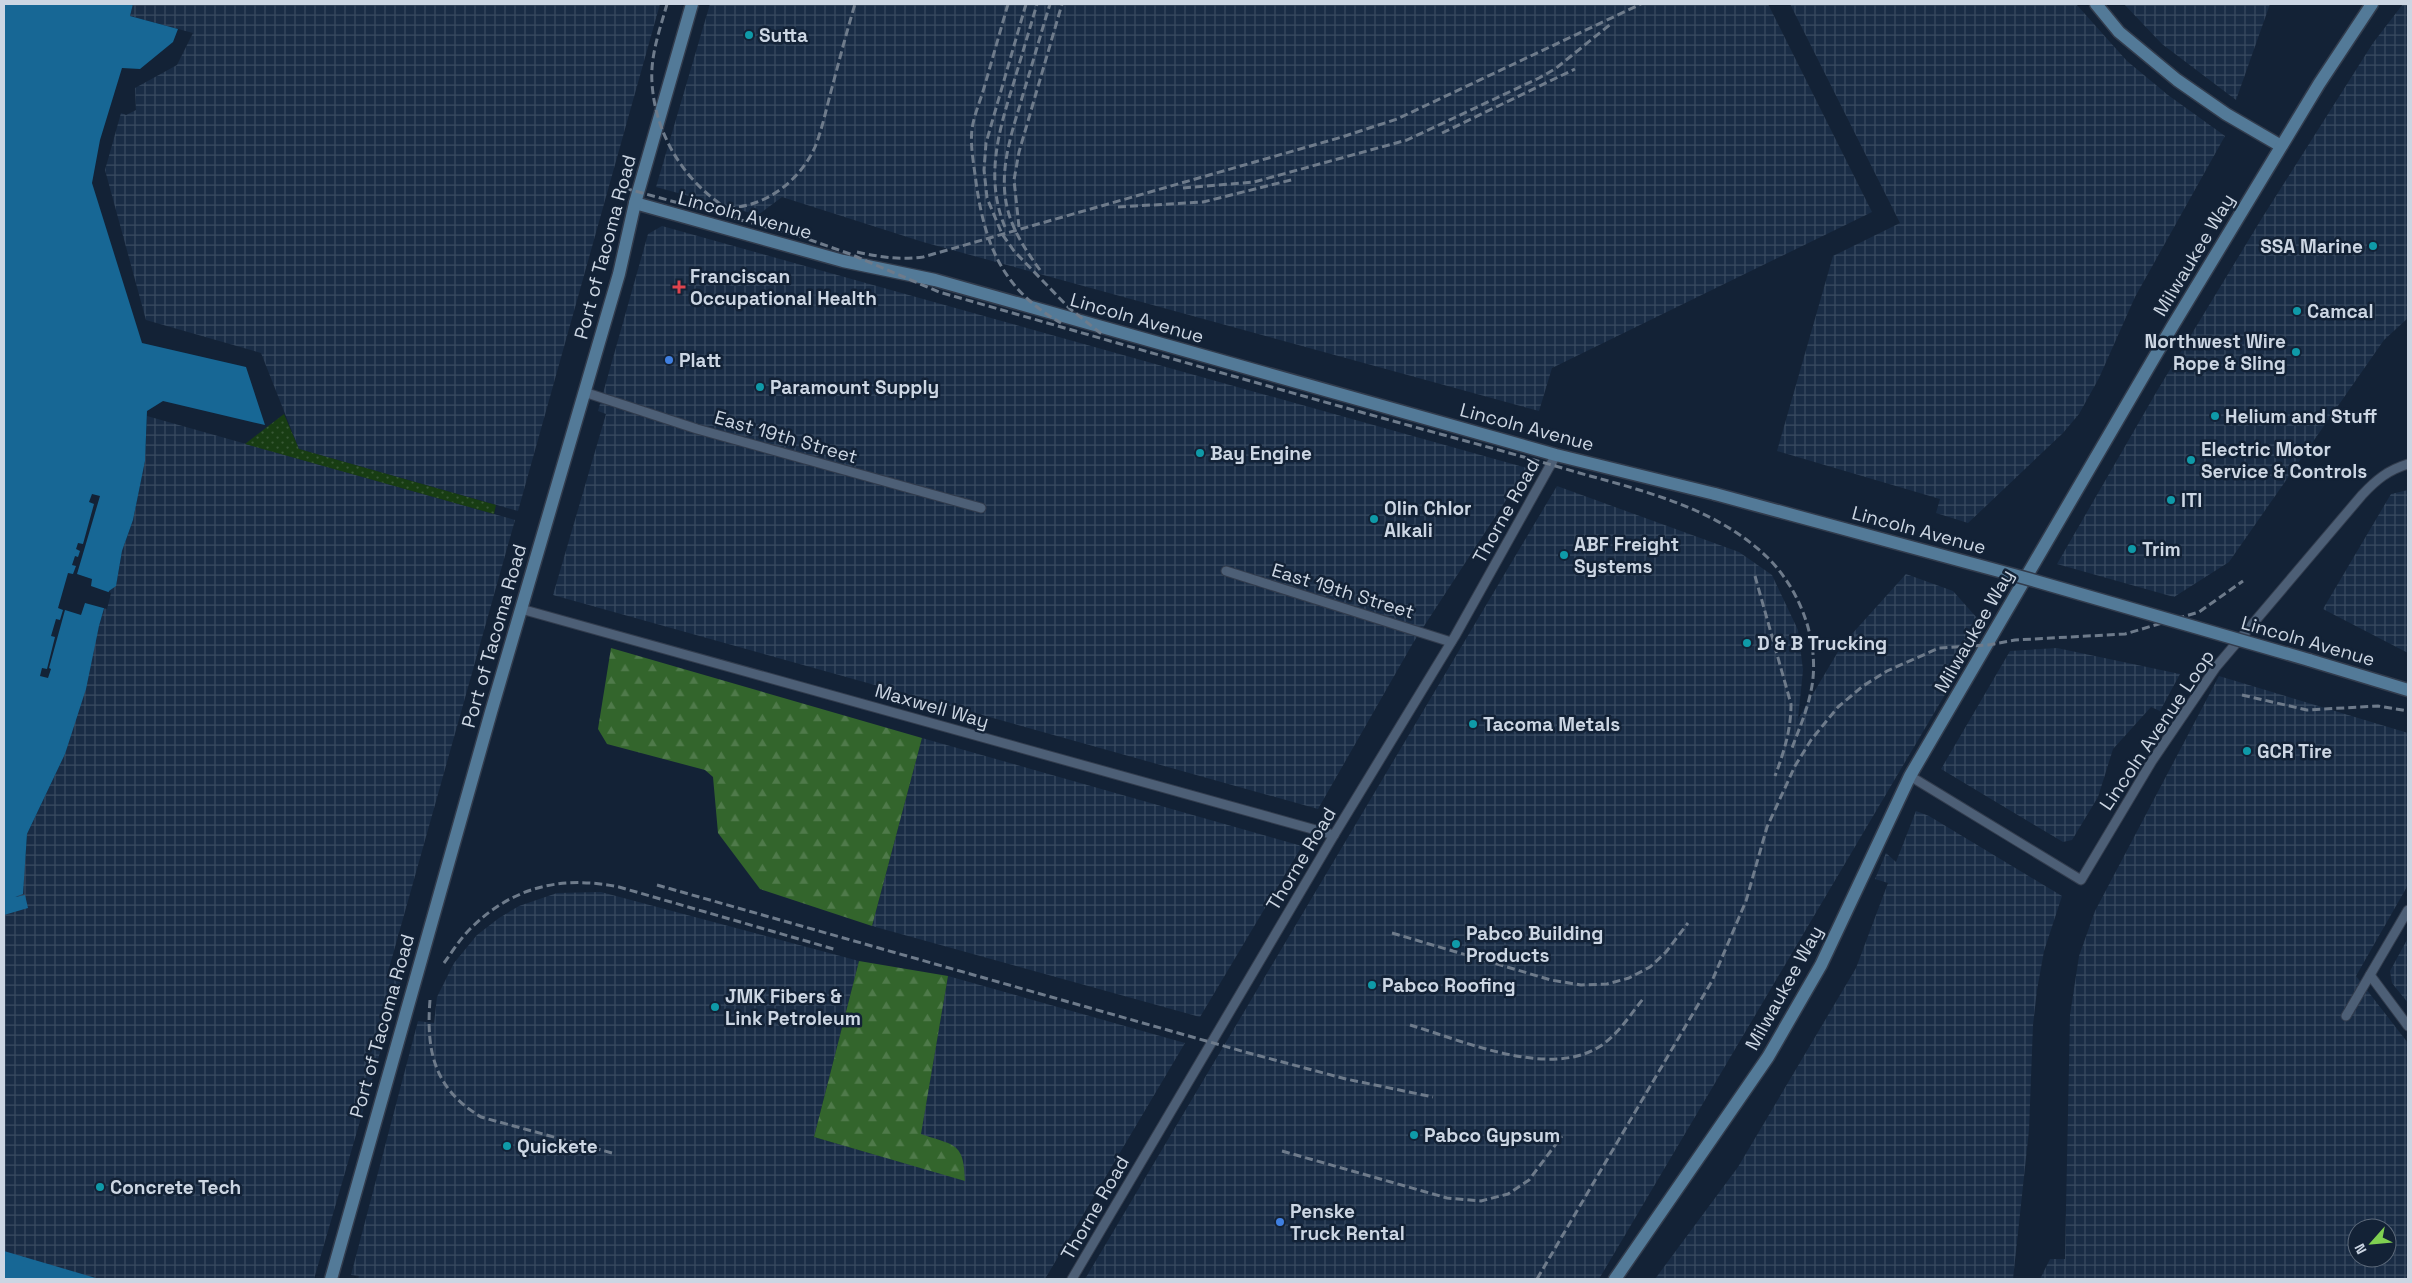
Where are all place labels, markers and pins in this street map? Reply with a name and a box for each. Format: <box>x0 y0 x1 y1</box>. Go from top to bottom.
place label: Sutta <box>759 23 808 48</box>
marker: Sutta <box>743 29 755 41</box>
place label: SSA Marine <box>2260 234 2363 259</box>
marker: SSA Marine <box>2367 240 2379 252</box>
place label: Franciscan Occupational Health <box>690 264 877 311</box>
marker: Franciscan Occupational Health <box>672 280 686 294</box>
place label: Camcal <box>2307 299 2374 324</box>
marker: Camcal <box>2291 305 2303 317</box>
place label: Northwest Wire Rope & Sling <box>2145 329 2286 376</box>
marker: Northwest Wire Rope & Sling <box>2290 346 2302 358</box>
place label: Platt <box>679 348 722 373</box>
marker: Platt <box>663 354 675 366</box>
place label: Paramount Supply <box>770 375 939 400</box>
marker: Paramount Supply <box>754 381 766 393</box>
place label: Helium and Stuff <box>2225 404 2377 429</box>
marker: Helium and Stuff <box>2209 410 2221 422</box>
place label: Electric Motor Service & Controls <box>2201 437 2367 484</box>
place label: Bay Engine <box>1210 441 1312 466</box>
marker: Bay Engine <box>1194 447 1206 459</box>
marker: Electric Motor Service & Controls <box>2185 454 2197 466</box>
place label: ITI <box>2181 488 2202 513</box>
marker: ITI <box>2165 494 2177 506</box>
place label: Olin Chlor Alkali <box>1384 496 1472 543</box>
marker: Olin Chlor Alkali <box>1368 513 1380 525</box>
place label: ABF Freight Systems <box>1574 532 1679 579</box>
place label: Trim <box>2142 537 2181 562</box>
marker: Trim <box>2126 543 2138 555</box>
marker: ABF Freight Systems <box>1558 549 1570 561</box>
place label: D & B Trucking <box>1757 631 1887 656</box>
marker: D & B Trucking <box>1741 637 1753 649</box>
place label: Tacoma Metals <box>1483 712 1620 737</box>
marker: Tacoma Metals <box>1467 718 1479 730</box>
place label: GCR Tire <box>2257 739 2332 764</box>
marker: GCR Tire <box>2241 745 2253 757</box>
place label: Pabco Building Products <box>1466 921 1603 968</box>
marker: Pabco Building Products <box>1450 938 1462 950</box>
place label: Pabco Roofing <box>1382 973 1516 998</box>
marker: Pabco Roofing <box>1366 979 1378 991</box>
place label: JMK Fibers & Link Petroleum <box>725 984 861 1031</box>
marker: JMK Fibers & Link Petroleum <box>709 1001 721 1013</box>
place label: Pabco Gypsum <box>1424 1123 1560 1148</box>
marker: Pabco Gypsum <box>1408 1129 1420 1141</box>
place label: Quickete <box>517 1134 598 1159</box>
marker: Quickete <box>501 1140 513 1152</box>
place label: Concrete Tech <box>110 1175 241 1200</box>
marker: Concrete Tech <box>94 1181 106 1193</box>
place label: Penske Truck Rental <box>1290 1199 1405 1246</box>
marker: Penske Truck Rental <box>1274 1216 1286 1228</box>

